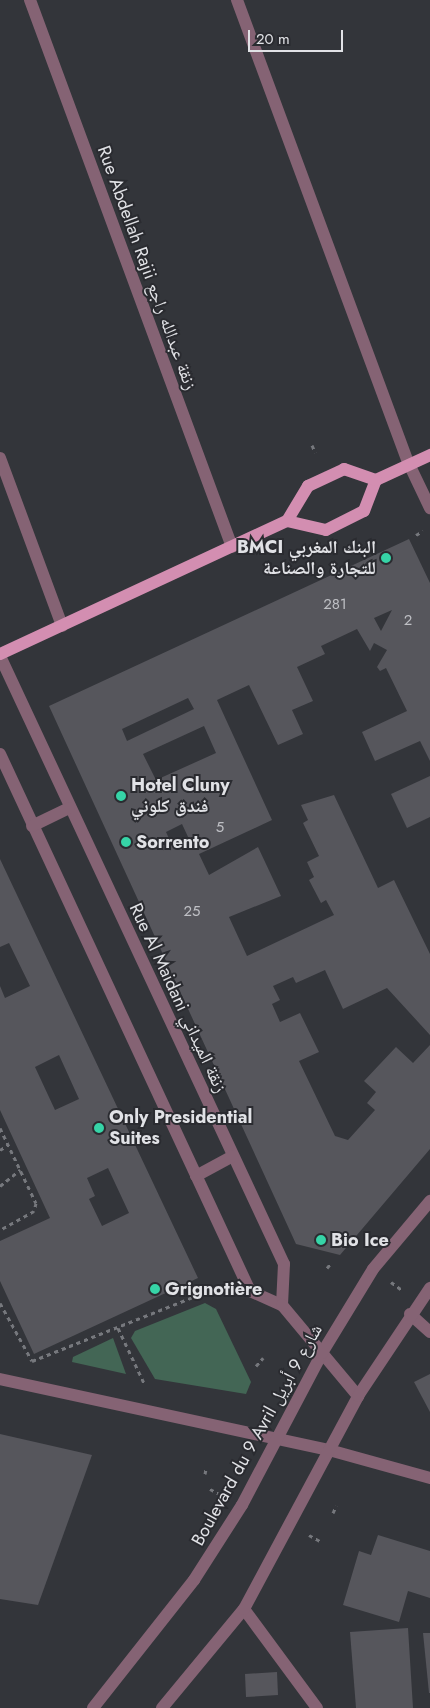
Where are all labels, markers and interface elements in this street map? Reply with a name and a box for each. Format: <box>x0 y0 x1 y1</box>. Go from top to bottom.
scale bar <box>250 20 345 52</box>
text: 20 m <box>256 28 290 50</box>
street label: Rue Abdellah Rajii زنقة عبدالله راجع <box>93 143 201 393</box>
place label: BMCI البنك المغربي للتجارة والصناعة <box>237 537 376 580</box>
marker: BMCI البنك المغربي للتجارة والصناعة <box>380 552 392 564</box>
house number: 281 <box>323 596 347 614</box>
house number: 2 <box>404 612 412 630</box>
place label: Hotel Cluny فندق كلوني <box>131 775 230 818</box>
marker: Hotel Cluny فندق كلوني <box>115 790 127 802</box>
house number: 5 <box>216 819 224 837</box>
place label: Sorrento <box>136 831 209 853</box>
marker: Sorrento <box>120 836 132 848</box>
street label: Rue Al Maidani زنقة الميداني <box>125 900 231 1096</box>
house number: 25 <box>184 903 200 921</box>
place label: Only Presidential Suites <box>109 1107 252 1150</box>
marker: Only Presidential Suites <box>93 1122 105 1134</box>
place label: Bio Ice <box>331 1229 389 1251</box>
marker: Bio Ice <box>315 1234 327 1246</box>
place label: Grignotière <box>165 1278 262 1300</box>
marker: Grignotière <box>149 1283 161 1295</box>
street label: Boulevard du 9 Avril شارع 9 أبريل <box>187 1321 327 1549</box>

